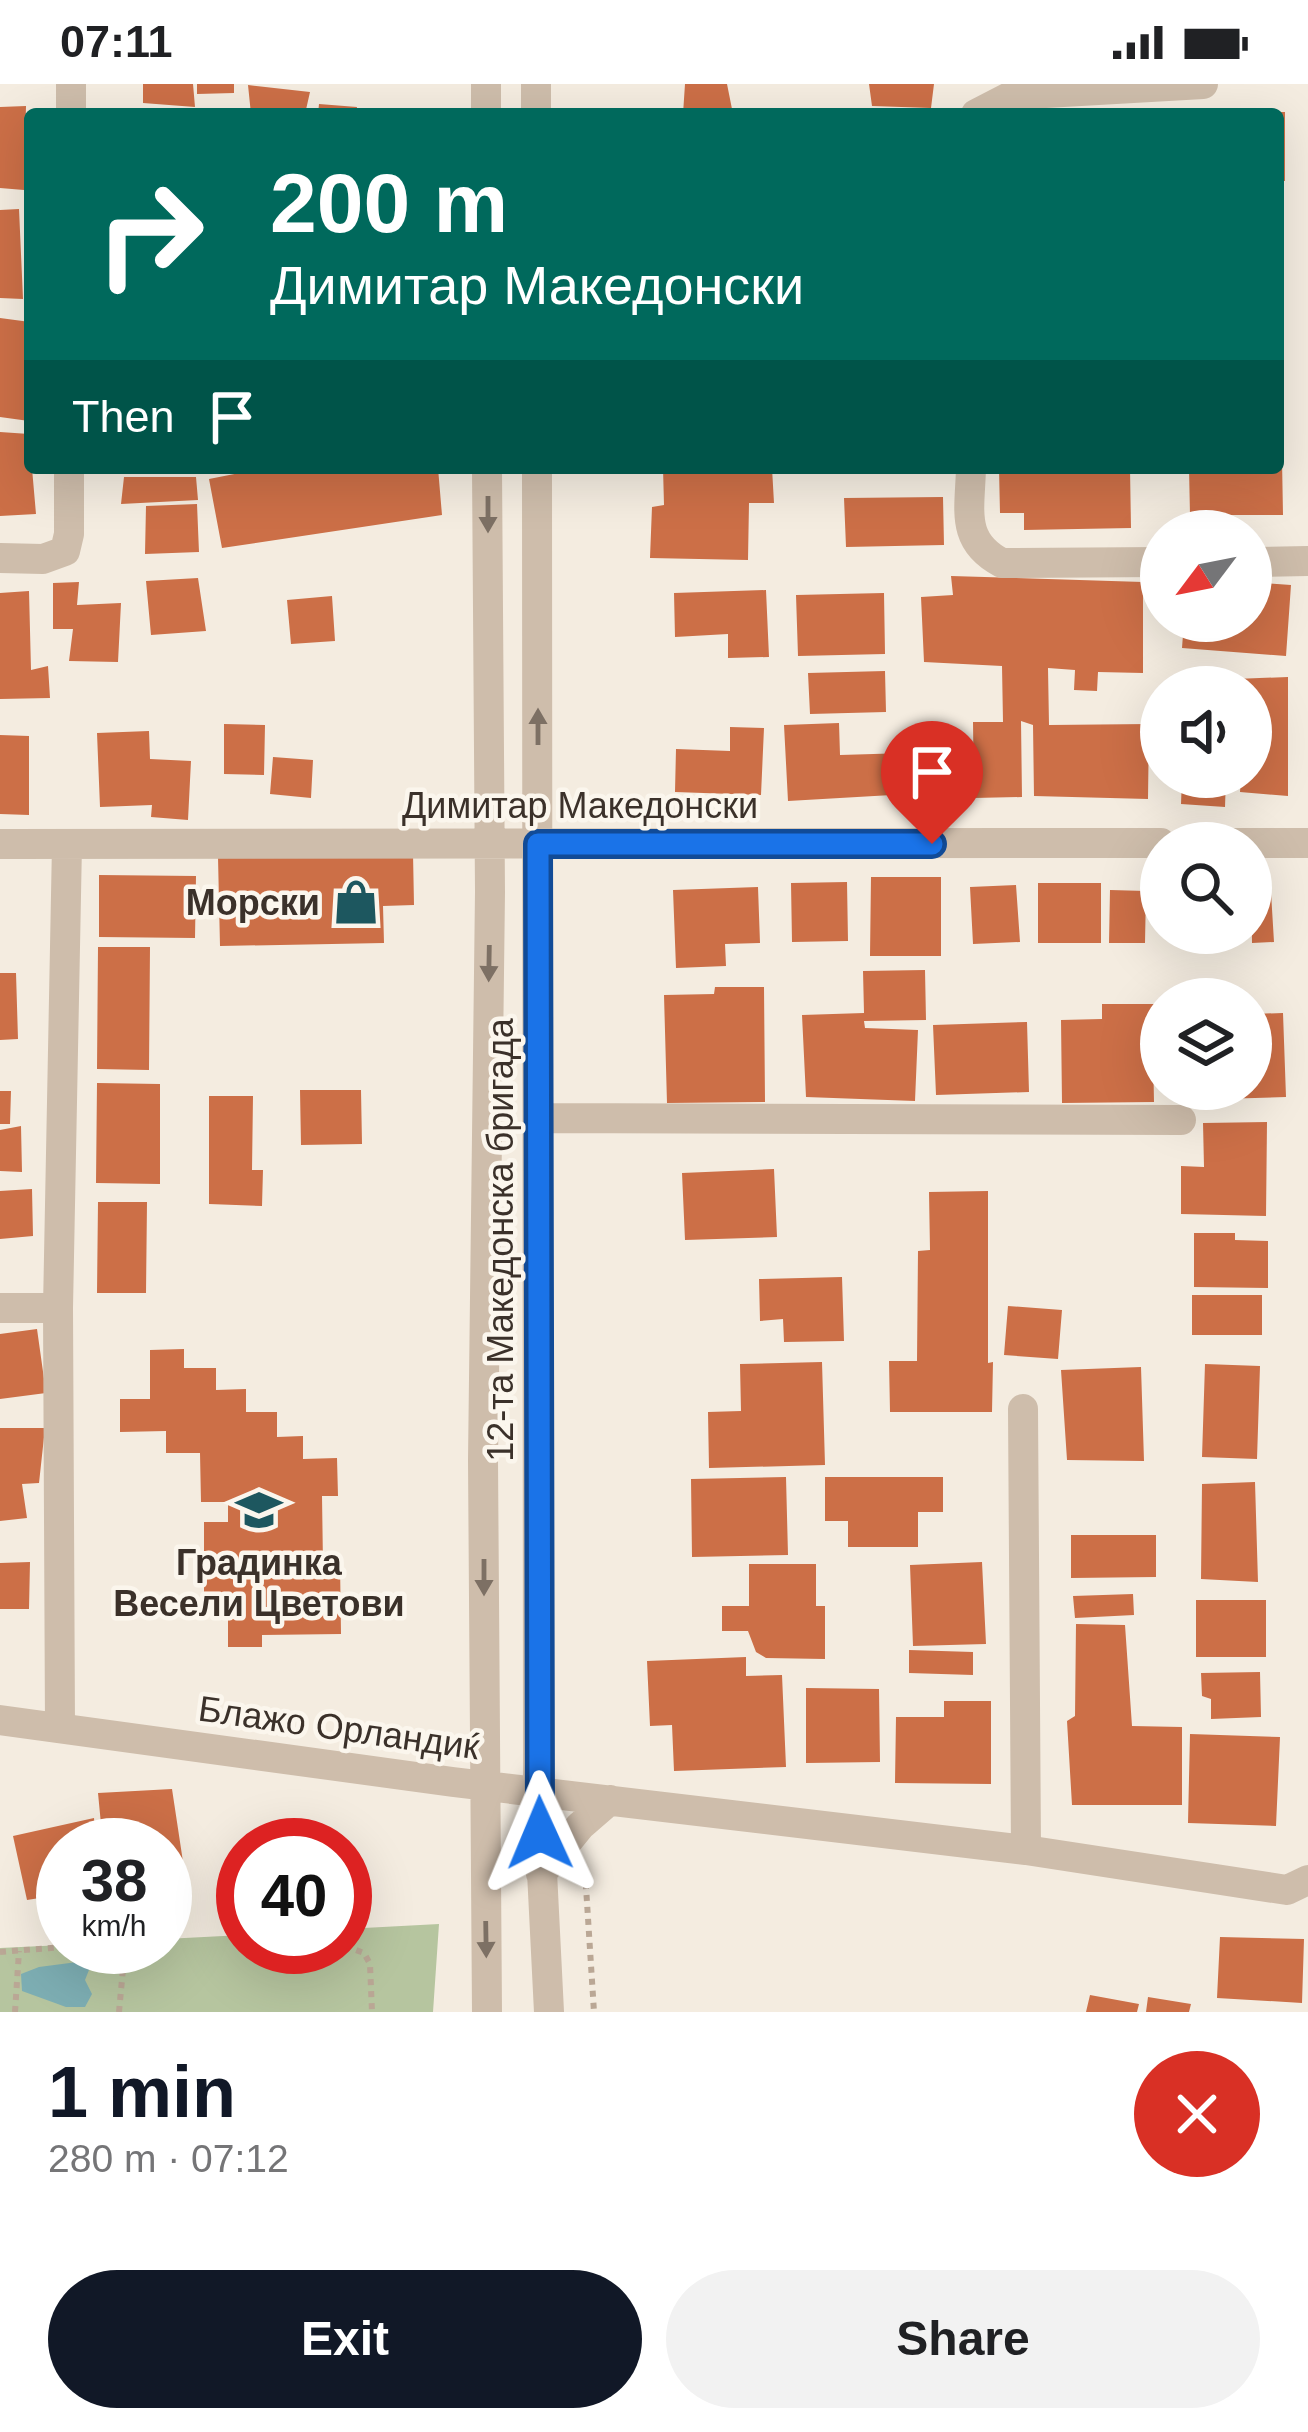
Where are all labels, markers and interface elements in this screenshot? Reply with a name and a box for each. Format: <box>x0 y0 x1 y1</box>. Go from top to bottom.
text: 07:11 <box>60 16 173 67</box>
icon: right <box>72 156 228 312</box>
text: 200 m <box>270 156 508 250</box>
text: Димитар Македонски <box>270 255 804 315</box>
icon: arrive <box>199 384 265 450</box>
text: Then <box>72 391 175 442</box>
one-way arrow <box>478 496 498 534</box>
north arrow <box>1140 510 1272 642</box>
map controls <box>1140 510 1272 1110</box>
button: sound <box>1140 666 1272 798</box>
one-way arrow <box>528 707 548 745</box>
pin <box>881 721 983 844</box>
icon: arrive <box>899 739 965 805</box>
street label: Димитар Македонски <box>402 785 758 826</box>
button: search <box>1140 822 1272 954</box>
shop icon: Морски <box>331 877 381 927</box>
place label: Морски <box>186 882 320 923</box>
one-way arrow <box>479 945 499 983</box>
button: layers <box>1140 978 1272 1110</box>
street label: 12-та Македонска бригада <box>480 1017 521 1462</box>
school or university icon: Градинка Весели Цветови <box>234 1485 284 1535</box>
place label: Градинка Весели Цветови <box>113 1542 405 1624</box>
one-way arrow <box>474 1559 493 1597</box>
street label: Блажо Орландиќ <box>196 1688 482 1768</box>
position arrow <box>477 1770 603 1896</box>
speed limit sign: 40 <box>216 1818 372 1974</box>
text: 38 <box>81 1847 147 1914</box>
text: km/h <box>81 1909 147 1942</box>
one-way arrow <box>476 1921 496 1959</box>
button: close <box>1134 2051 1260 2177</box>
text: 1 min <box>48 2052 236 2132</box>
text: 280 m · 07:12 <box>48 2137 289 2180</box>
button: Exit <box>48 2270 642 2408</box>
button: Share <box>666 2270 1260 2408</box>

